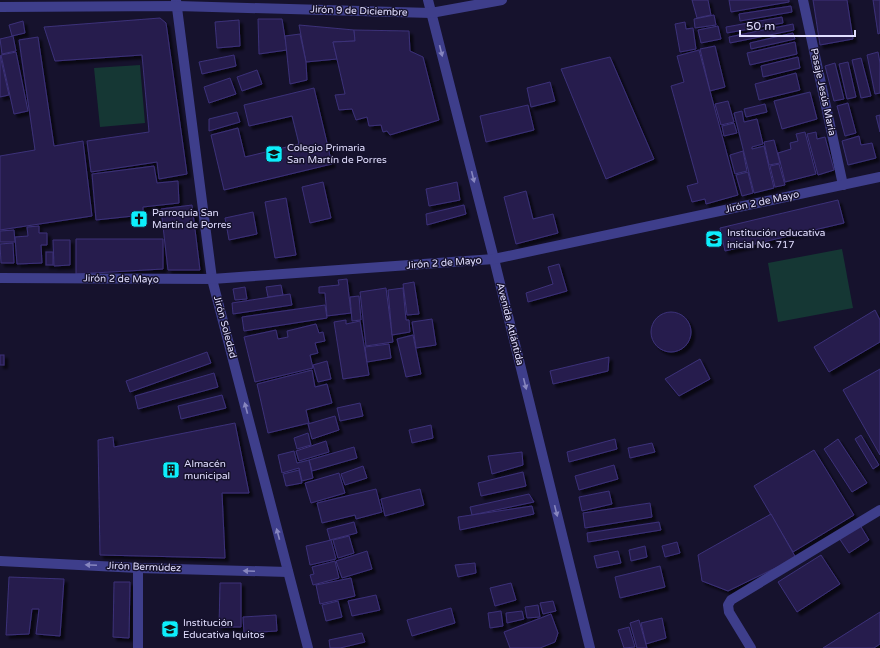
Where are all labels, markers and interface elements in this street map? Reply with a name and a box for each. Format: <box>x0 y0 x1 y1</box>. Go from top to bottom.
street label: Jirón 9 de Diciembre <box>310 3 408 19</box>
scale bar <box>740 12 855 38</box>
text: 50 m <box>746 19 775 33</box>
one-way arrow <box>438 45 444 57</box>
street label: Pasaje Jesús María <box>808 47 838 137</box>
place label: Colegio Primaria San Martín de Porres <box>287 142 387 166</box>
school or university icon: Colegio Primaria San Martín de Porres <box>264 144 284 164</box>
one-way arrow <box>470 171 476 183</box>
street label: Jirón 2 de Mayo <box>724 188 800 216</box>
place label: Parroquia San Martín de Porres <box>152 207 232 231</box>
church icon: Parroquia San Martín de Porres <box>129 209 149 229</box>
place label: Institución educativa inicial No. 717 <box>727 227 825 251</box>
school or university icon: Institución educativa inicial No. 717 <box>704 229 724 249</box>
street label: Jirón 2 de Mayo <box>406 254 482 272</box>
street label: Jirón 2 de Mayo <box>83 272 159 286</box>
street label: Avenida Atlántida <box>494 282 526 366</box>
street label: Jirón Soledad <box>211 294 239 360</box>
one-way arrow <box>522 379 528 391</box>
one-way arrow <box>242 402 248 414</box>
place label: Almacén municipal <box>184 458 230 482</box>
building icon: Almacén municipal <box>161 460 181 480</box>
one-way arrow <box>553 505 559 517</box>
one-way arrow <box>275 528 281 540</box>
street label: Jirón Bermúdez <box>107 560 181 574</box>
one-way arrow <box>85 562 97 569</box>
one-way arrow <box>242 568 255 574</box>
place label: Institución Educativa Iquitos <box>183 617 265 641</box>
school or university icon: Institución Educativa Iquitos <box>160 619 180 639</box>

